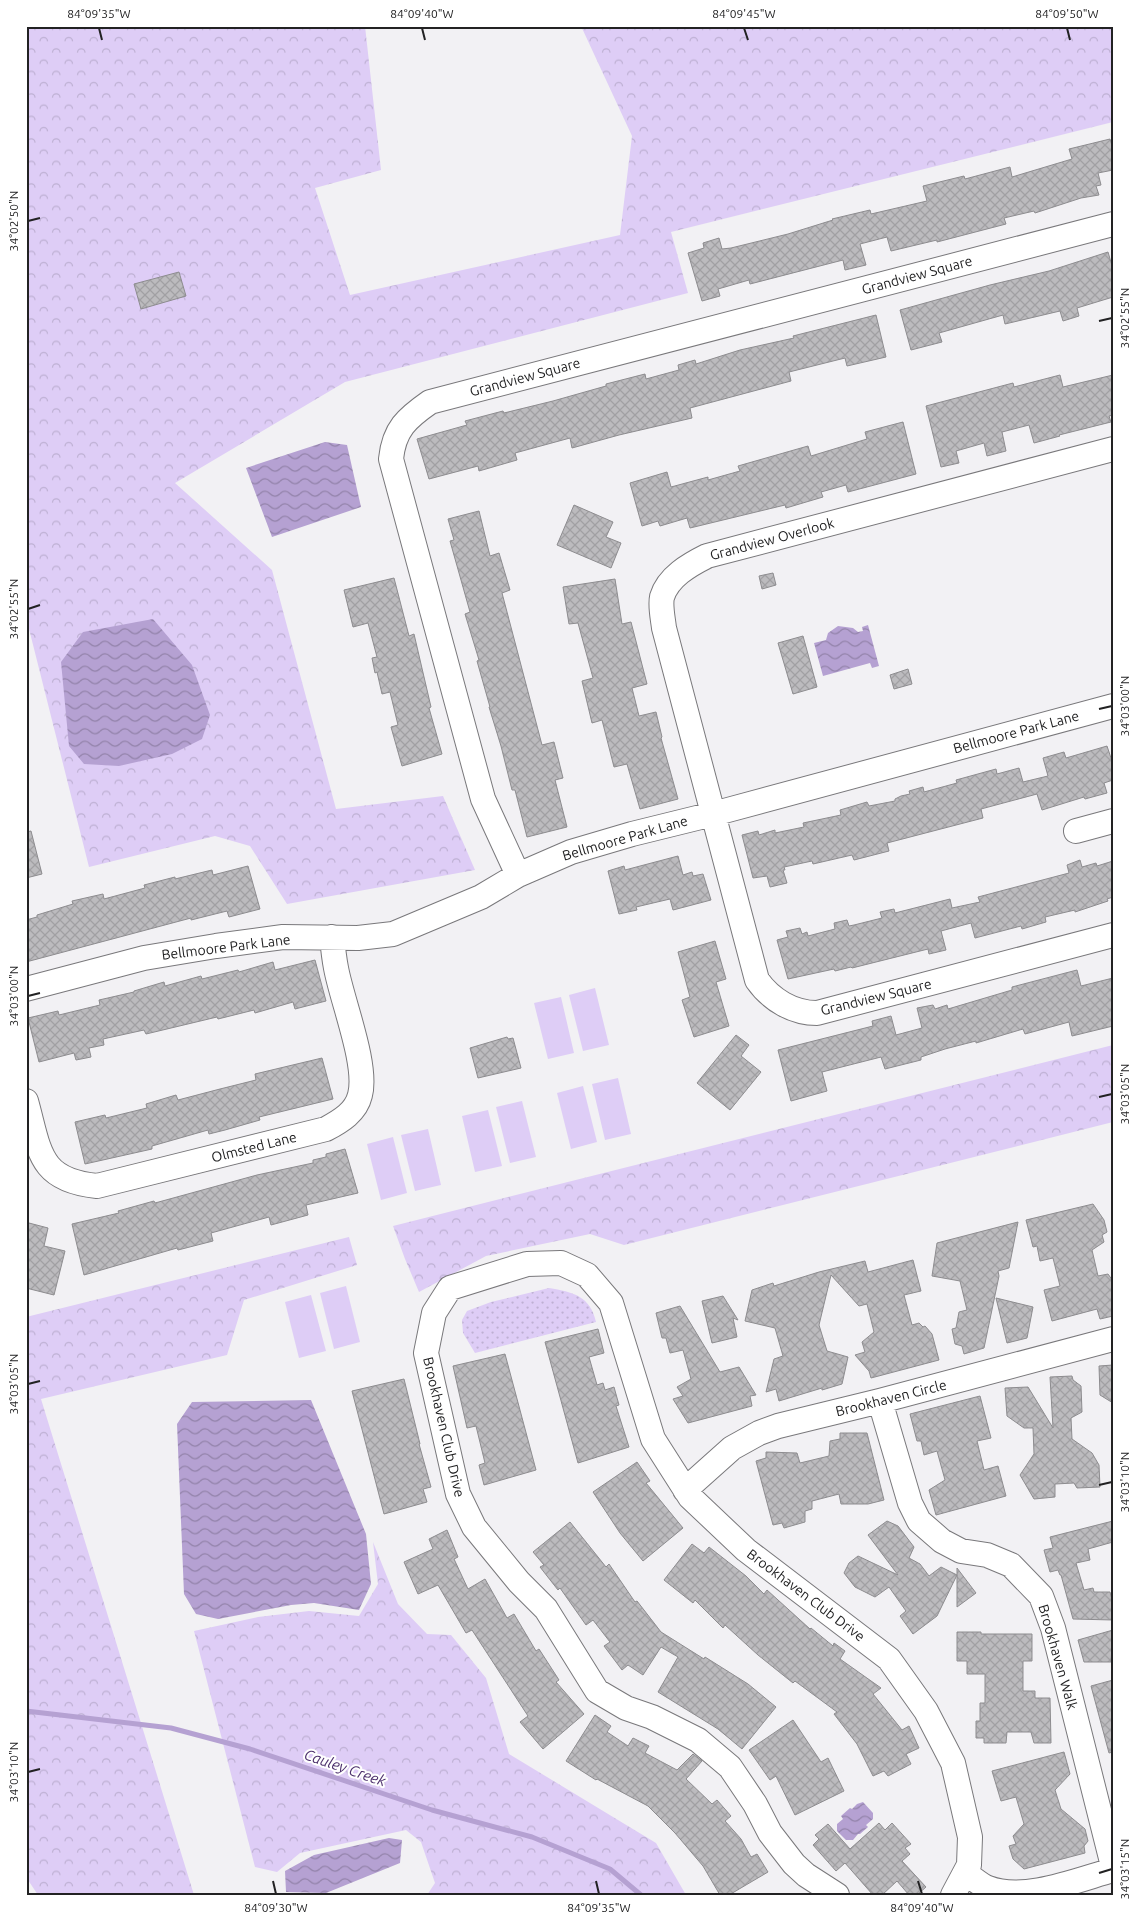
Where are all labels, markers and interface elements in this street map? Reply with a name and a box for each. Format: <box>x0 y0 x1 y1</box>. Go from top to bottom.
text: 84°09'35"W <box>67 7 131 20</box>
text: 84°09'40"W <box>390 7 454 20</box>
text: 84°09'45"W <box>712 7 776 20</box>
text: 84°09'50"W <box>1035 7 1099 20</box>
text: 34°02'50"N <box>7 191 20 251</box>
street label: Grandview Square <box>860 253 974 297</box>
text: 34°02'55"N <box>1118 288 1131 348</box>
street label: Grandview Square <box>468 355 582 399</box>
street label: Grandview Overlook <box>708 515 836 563</box>
text: 34°02'55"N <box>7 579 20 639</box>
text: 34°03'00"N <box>1118 676 1131 736</box>
street label: Bellmoore Park Lane <box>951 707 1081 757</box>
street label: Bellmoore Park Lane <box>560 812 690 864</box>
street label: Bellmoore Park Lane <box>161 931 291 963</box>
text: 34°03'00"N <box>7 966 20 1026</box>
street label: Grandview Square <box>819 975 933 1019</box>
text: 34°03'05"N <box>1118 1064 1131 1124</box>
street label: Olmsted Lane <box>210 1129 298 1165</box>
text: 34°03'05"N <box>7 1354 20 1414</box>
street label: Brookhaven Club Drive <box>420 1355 468 1499</box>
street label: Brookhaven Circle <box>834 1376 948 1420</box>
text: 34°03'10"N <box>1118 1452 1131 1512</box>
street label: Brookhaven Club Drive <box>744 1545 868 1645</box>
street label: Brookhaven Walk <box>1035 1602 1081 1712</box>
text: 34°03'10"N <box>7 1742 20 1802</box>
water label: Cauley Creek <box>302 1746 389 1790</box>
text: 34°03'15"N <box>1118 1839 1131 1899</box>
text: 84°09'30"W <box>244 1901 308 1914</box>
text: 84°09'35"W <box>567 1901 631 1914</box>
text: 84°09'40"W <box>890 1901 954 1914</box>

